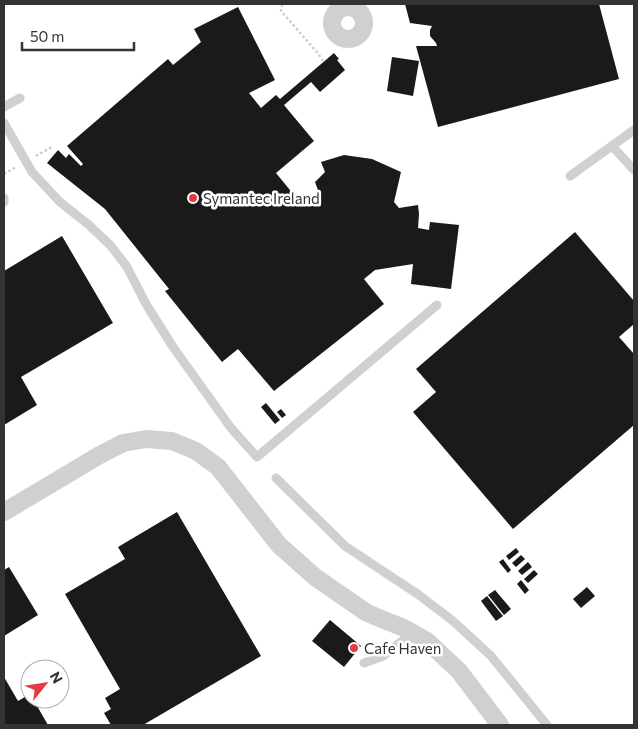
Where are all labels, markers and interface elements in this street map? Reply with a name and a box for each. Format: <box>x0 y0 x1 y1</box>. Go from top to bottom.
scale bar <box>22 20 135 52</box>
text: 50 m <box>30 27 64 45</box>
place label: Symantec Ireland <box>203 189 320 207</box>
marker: Symantec Ireland <box>187 192 199 204</box>
place label: Cafe Haven <box>364 639 441 657</box>
marker: Cafe Haven <box>348 642 360 654</box>
north arrow <box>20 659 70 709</box>
text: N <box>47 668 67 686</box>

